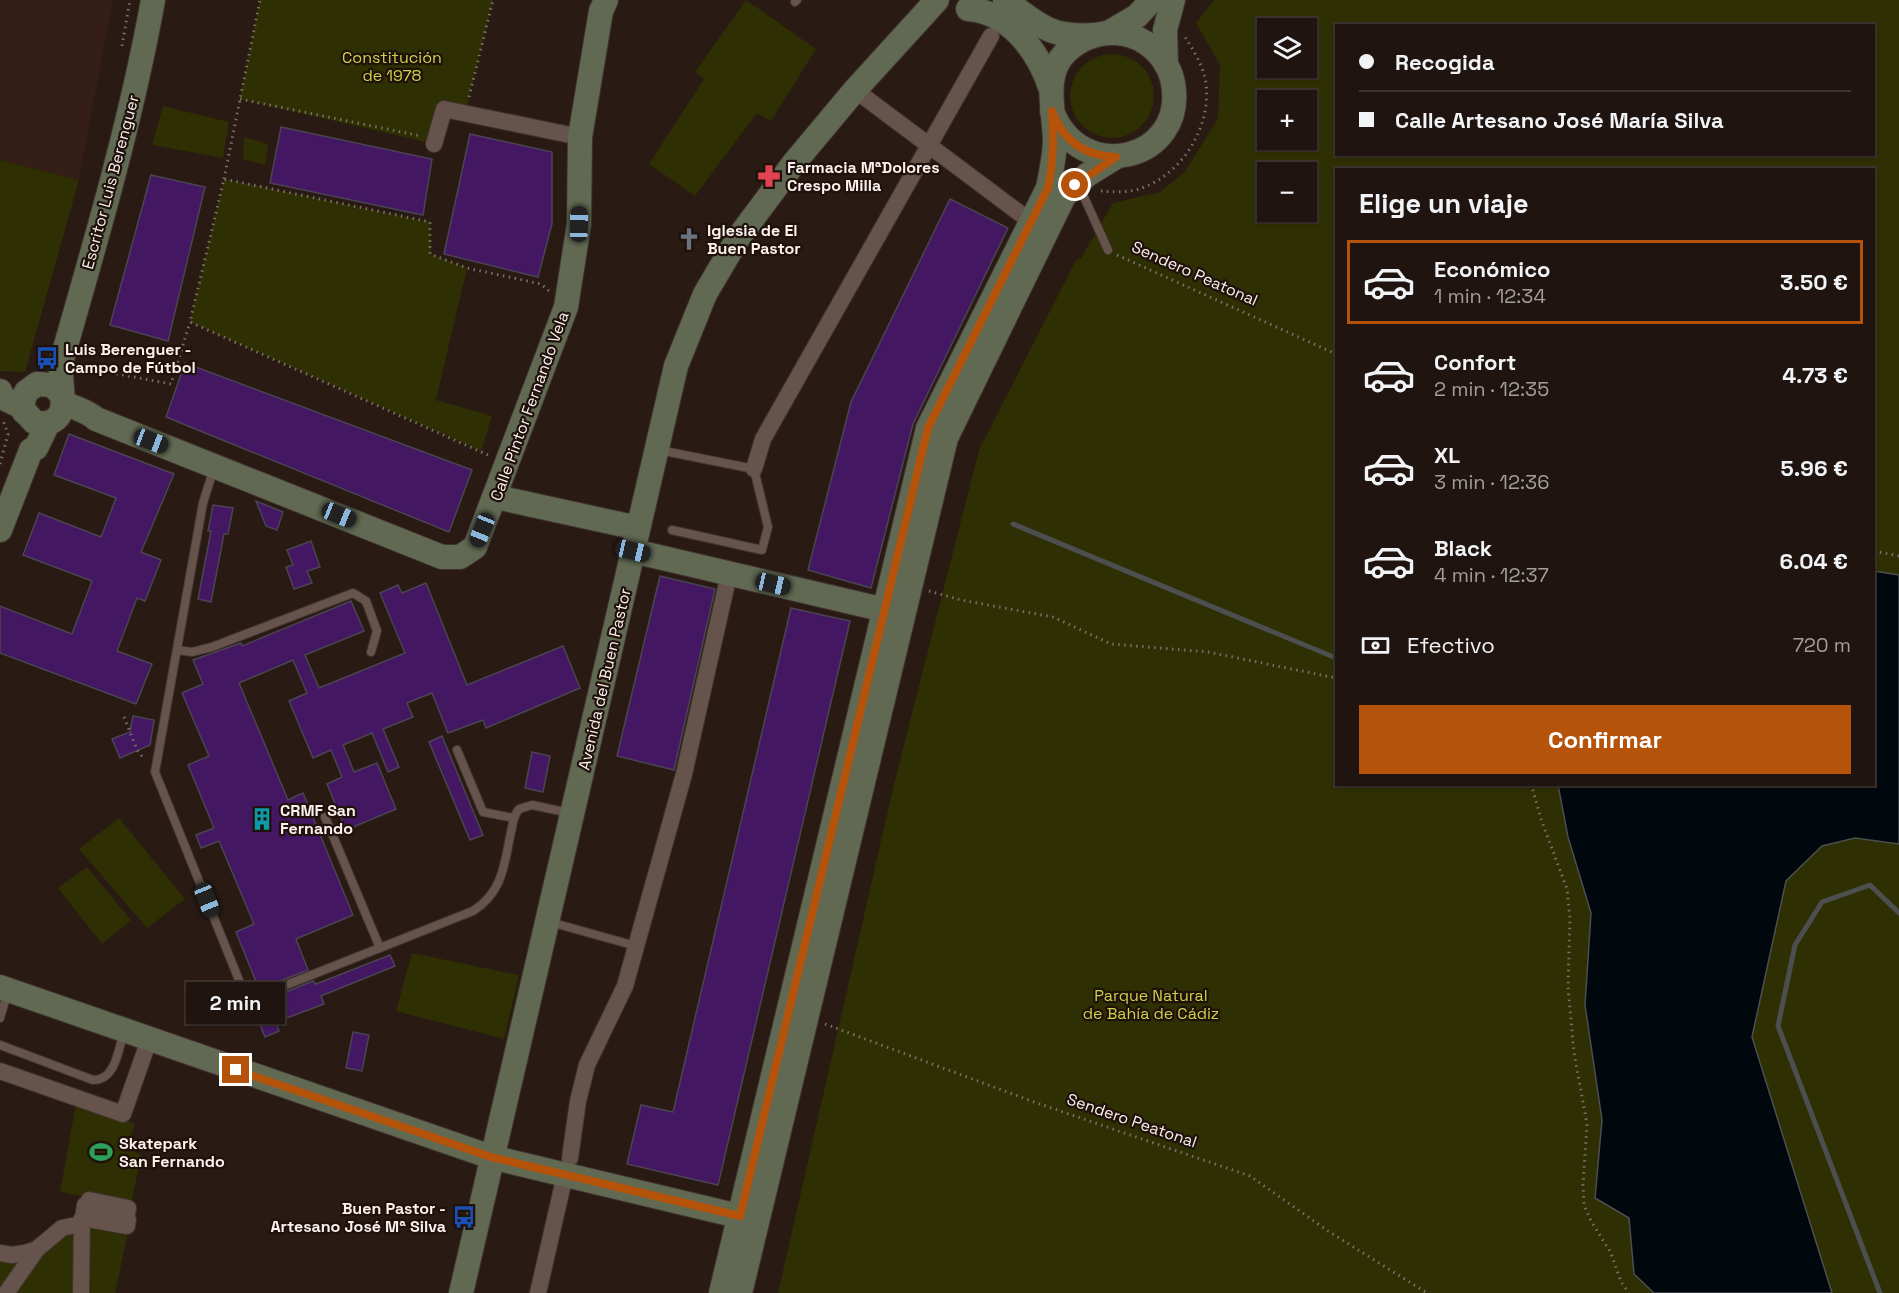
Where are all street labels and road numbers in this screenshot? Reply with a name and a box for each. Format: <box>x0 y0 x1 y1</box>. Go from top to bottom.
street label: Escritor Luis Berenguer <box>77 93 144 272</box>
street label: Sendero Peatonal <box>1128 236 1261 311</box>
street label: Calle Pintor Fernando Vela <box>485 309 574 504</box>
street label: Avenida del Buen Pastor <box>573 586 636 772</box>
street label: Sendero Peatonal <box>1064 1088 1200 1153</box>

